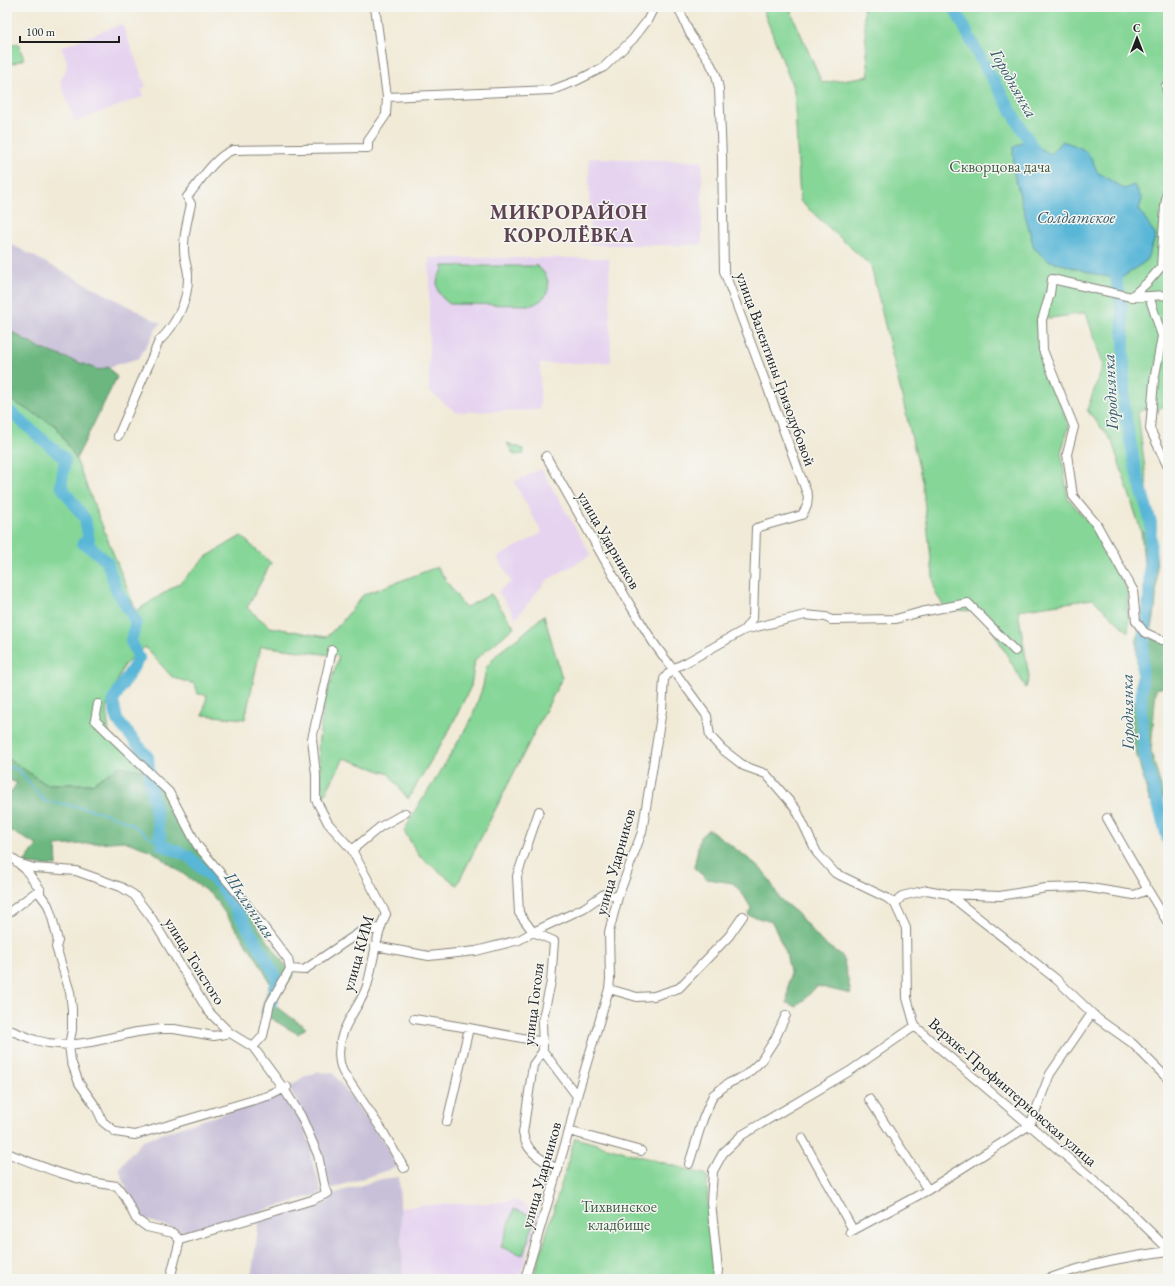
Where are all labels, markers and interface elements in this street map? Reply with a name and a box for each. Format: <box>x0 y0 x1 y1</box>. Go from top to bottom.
scale bar <box>20 18 119 44</box>
north arrow <box>1117 18 1157 58</box>
text: С <box>1133 21 1141 35</box>
text: 100 m <box>26 24 56 40</box>
water label: Городнянка <box>985 43 1043 122</box>
park label: Скворцова дача <box>949 156 1051 177</box>
district label: МИКРОРАЙОН КОРОЛЁВКА <box>490 199 648 248</box>
water label: Солдатское <box>1037 206 1116 228</box>
street label: улица Валентины Гризодубовой <box>731 269 821 469</box>
water label: Городнянка <box>1097 353 1123 432</box>
street label: улица Ударников <box>572 487 646 593</box>
water label: Городнянка <box>1115 674 1139 751</box>
street label: улица Ударников <box>590 806 640 918</box>
water label: Шклянная <box>219 866 280 943</box>
street label: улица КИМ <box>337 912 379 994</box>
street label: улица Толстого <box>160 913 230 1009</box>
street label: улица Гоголя <box>517 961 549 1047</box>
street label: Верхне-Профинтерновская улица <box>924 1013 1102 1171</box>
street label: улица Ударников <box>516 1119 566 1231</box>
park label: Тихвинское кладбище <box>581 1196 657 1235</box>

